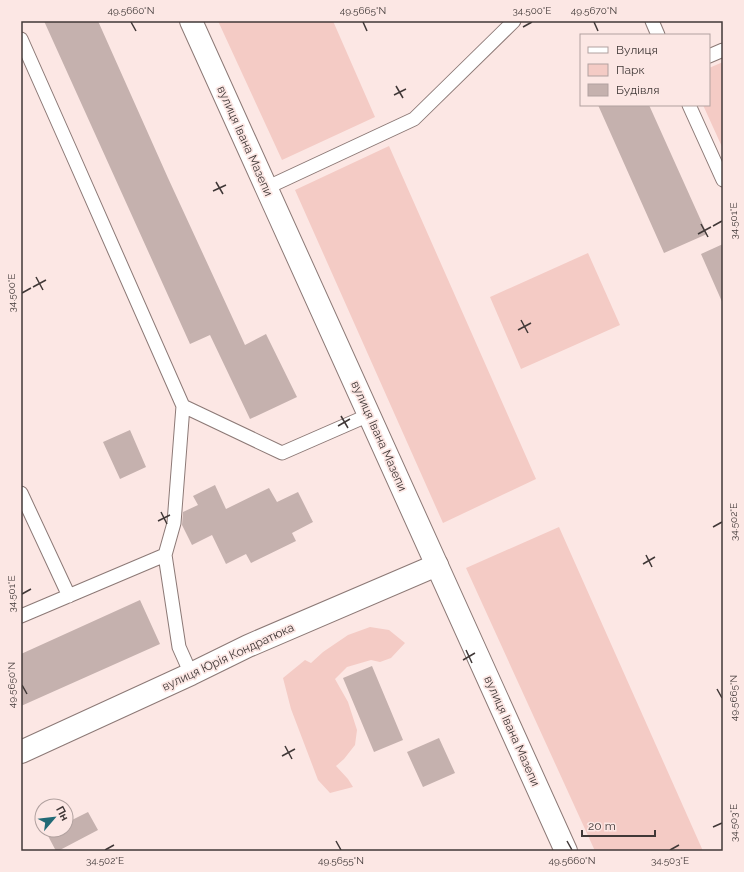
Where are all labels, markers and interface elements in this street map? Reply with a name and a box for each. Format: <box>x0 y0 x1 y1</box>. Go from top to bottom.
text: 49.5660°N <box>107 5 155 16</box>
text: 49.5665°N <box>340 5 386 16</box>
text: 34.500°E <box>513 5 551 16</box>
text: 49.5670°N <box>571 5 617 16</box>
legend <box>580 34 710 106</box>
text: Вулиця <box>616 43 658 57</box>
text: Парк <box>616 63 645 77</box>
text: Будівля <box>616 83 659 97</box>
street label: вулиця Івана Мазепи <box>214 84 276 198</box>
text: 34.501°E <box>728 202 739 240</box>
text: 34.500°E <box>6 274 17 312</box>
street label: вулиця Івана Мазепи <box>348 379 410 493</box>
text: 34.502°E <box>728 503 739 541</box>
text: 34.501°E <box>6 575 17 613</box>
street label: вулиця Юрія Кондратюка <box>160 620 296 694</box>
text: 49.5650°N <box>6 662 17 708</box>
street label: вулиця Івана Мазепи <box>481 674 543 788</box>
text: 49.5665°N <box>728 675 739 721</box>
north arrow <box>34 798 74 838</box>
text: Пн <box>53 804 72 823</box>
text: 34.503°E <box>728 804 739 842</box>
scale bar <box>582 812 655 838</box>
text: 20 m <box>588 819 616 833</box>
text: 34.502°E <box>86 855 124 866</box>
text: 49.5655°N <box>318 855 364 866</box>
text: 49.5660°N <box>548 855 596 866</box>
text: 34.503°E <box>651 855 689 866</box>

